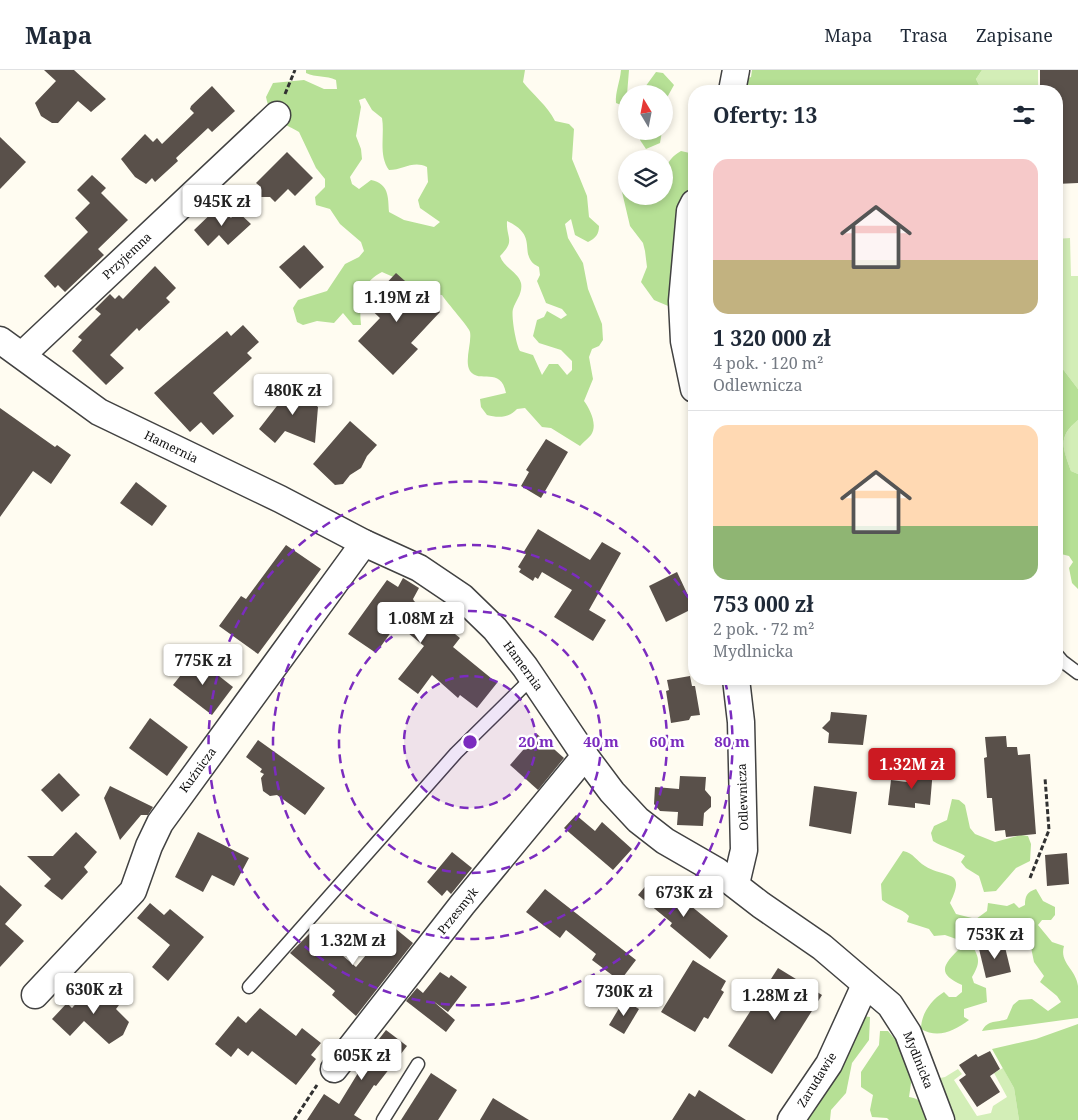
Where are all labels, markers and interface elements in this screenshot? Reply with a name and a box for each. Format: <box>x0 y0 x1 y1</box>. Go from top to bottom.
text: Mapa <box>25 18 92 51</box>
text: Mapa <box>824 23 872 47</box>
text: Trasa <box>900 23 948 47</box>
text: Zapisane <box>976 23 1053 47</box>
north arrow <box>618 85 672 140</box>
map controls <box>618 85 673 205</box>
text: Oferty: 13 <box>713 101 817 129</box>
icon: filters <box>1010 101 1038 129</box>
button: layers <box>618 150 673 205</box>
pin: 945K zł <box>176 184 268 227</box>
text: 945K zł <box>193 190 251 212</box>
icon: home <box>831 192 921 282</box>
street label: Przyjemna <box>98 228 155 283</box>
pin: 1.19M zł <box>345 280 449 323</box>
text: 1.19M zł <box>364 286 430 308</box>
text: 1 320 000 zł <box>713 324 831 352</box>
text: 4 pok. · 120 m² <box>713 352 823 374</box>
pin: 480K zł <box>247 374 339 416</box>
text: Odlewnicza <box>713 374 803 396</box>
text: 480K zł <box>264 379 322 401</box>
street label: Hamernia <box>141 426 201 467</box>
icon: home <box>831 457 921 547</box>
text: 753 000 zł <box>713 590 814 618</box>
pin: 1.08M zł <box>369 602 473 644</box>
text: 1.08M zł <box>388 607 454 629</box>
text: 2 pok. · 72 m² <box>713 618 814 640</box>
street label: Hamernia <box>499 637 547 694</box>
text: Mydlnicka <box>713 640 794 662</box>
pin: 775K zł <box>157 644 249 686</box>
text: 775K zł <box>174 649 232 671</box>
text: 20 m <box>518 731 554 751</box>
text: 40 m <box>583 731 619 751</box>
text: 60 m <box>649 731 685 751</box>
text: 80 m <box>714 731 750 751</box>
centre of rings <box>461 733 479 751</box>
street label: Kuźnicza <box>175 743 220 796</box>
pin: 1.32M zł <box>860 748 964 790</box>
text: 1.32M zł <box>879 753 945 775</box>
street label: Odlewnicza <box>733 763 752 831</box>
pin: 673K zł <box>638 876 730 918</box>
text: 673K zł <box>655 881 713 903</box>
street label: Przesmyk <box>433 883 482 938</box>
pin: 753K zł <box>949 918 1041 960</box>
text: 753K zł <box>966 923 1024 945</box>
pin: 1.32M zł <box>301 924 405 966</box>
text: 1.32M zł <box>320 929 386 951</box>
pin: 630K zł <box>48 972 140 1015</box>
pin: 730K zł <box>578 974 670 1017</box>
text: 630K zł <box>65 978 123 1000</box>
pin: 1.28M zł <box>723 978 827 1021</box>
text: 730K zł <box>595 980 653 1002</box>
text: 1.28M zł <box>742 984 808 1006</box>
street label: Mydlnicka <box>899 1029 938 1091</box>
pin: 605K zł <box>316 1038 408 1081</box>
text: 605K zł <box>333 1044 391 1066</box>
street label: Zarudawie <box>793 1049 840 1110</box>

